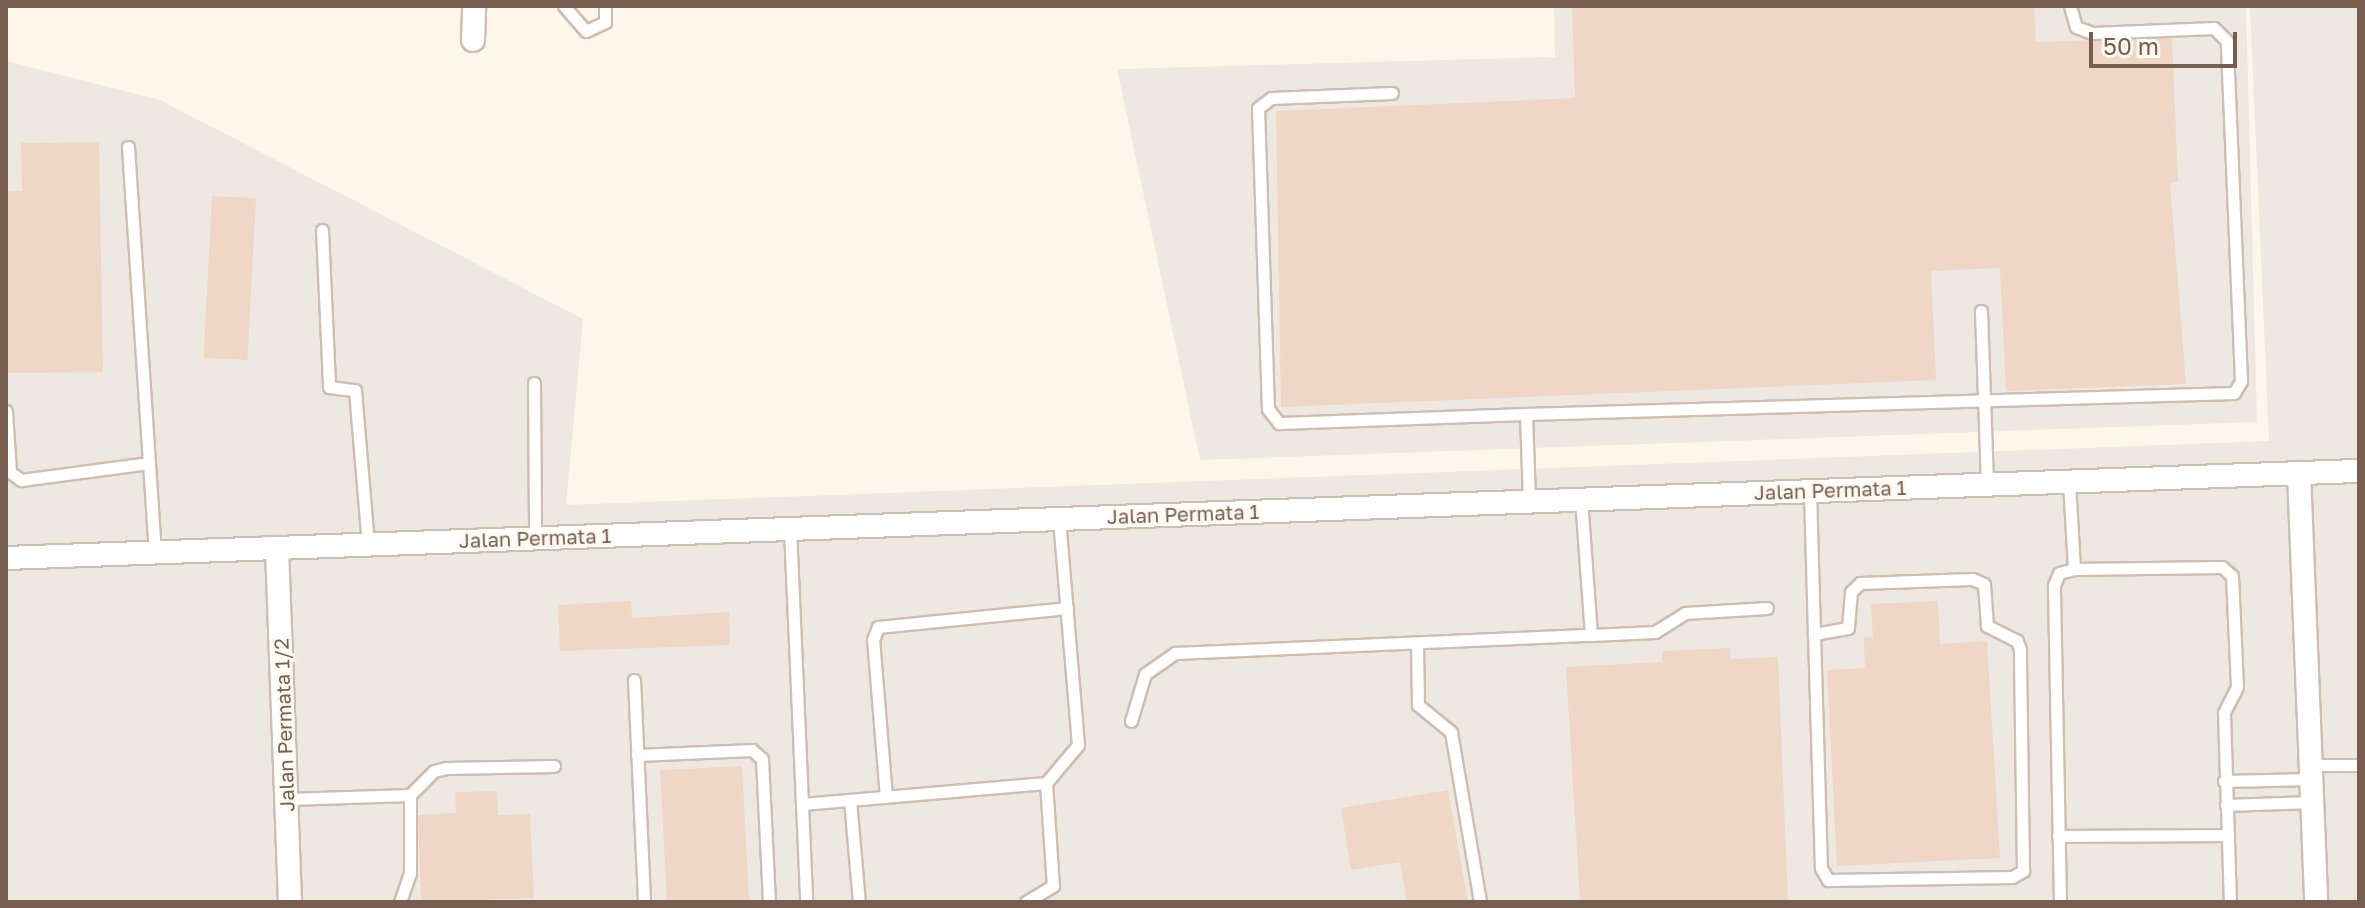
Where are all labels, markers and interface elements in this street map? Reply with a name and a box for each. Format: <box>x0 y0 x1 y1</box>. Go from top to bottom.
scale bar <box>2093 16 2241 66</box>
text: 50 m <box>2103 31 2159 60</box>
street label: Jalan Permata 1 <box>1753 475 1907 505</box>
street label: Jalan Permata 1 <box>1106 499 1260 529</box>
street label: Jalan Permata 1 <box>458 523 612 553</box>
street label: Jalan Permata 1/2 <box>269 638 299 812</box>

